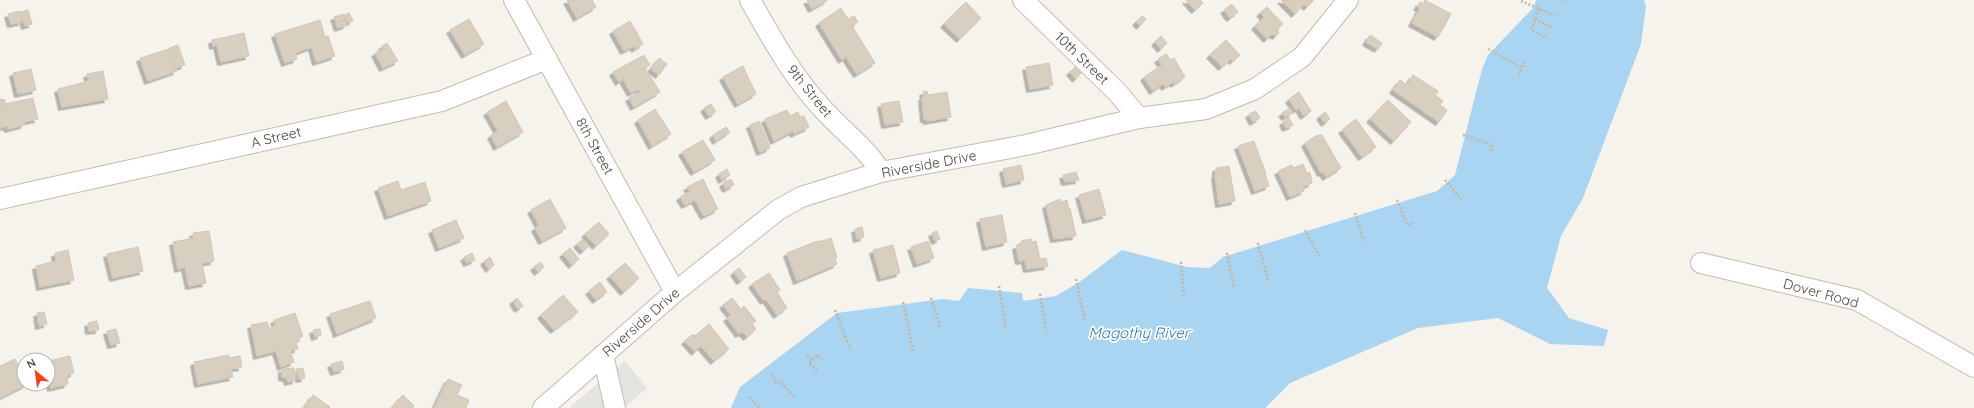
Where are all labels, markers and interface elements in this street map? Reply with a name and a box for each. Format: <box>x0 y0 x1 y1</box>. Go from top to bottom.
street label: 10th Street <box>1051 28 1113 88</box>
street label: 9th Street <box>783 61 837 121</box>
street label: 8th Street <box>572 114 618 178</box>
street label: A Street <box>249 122 303 152</box>
street label: Riverside Drive <box>880 146 978 182</box>
street label: Dover Road <box>1781 274 1861 312</box>
street label: Riverside Drive <box>599 284 683 360</box>
water label: Magothy River <box>1088 323 1192 342</box>
north arrow <box>16 352 56 392</box>
text: N <box>24 355 38 371</box>

